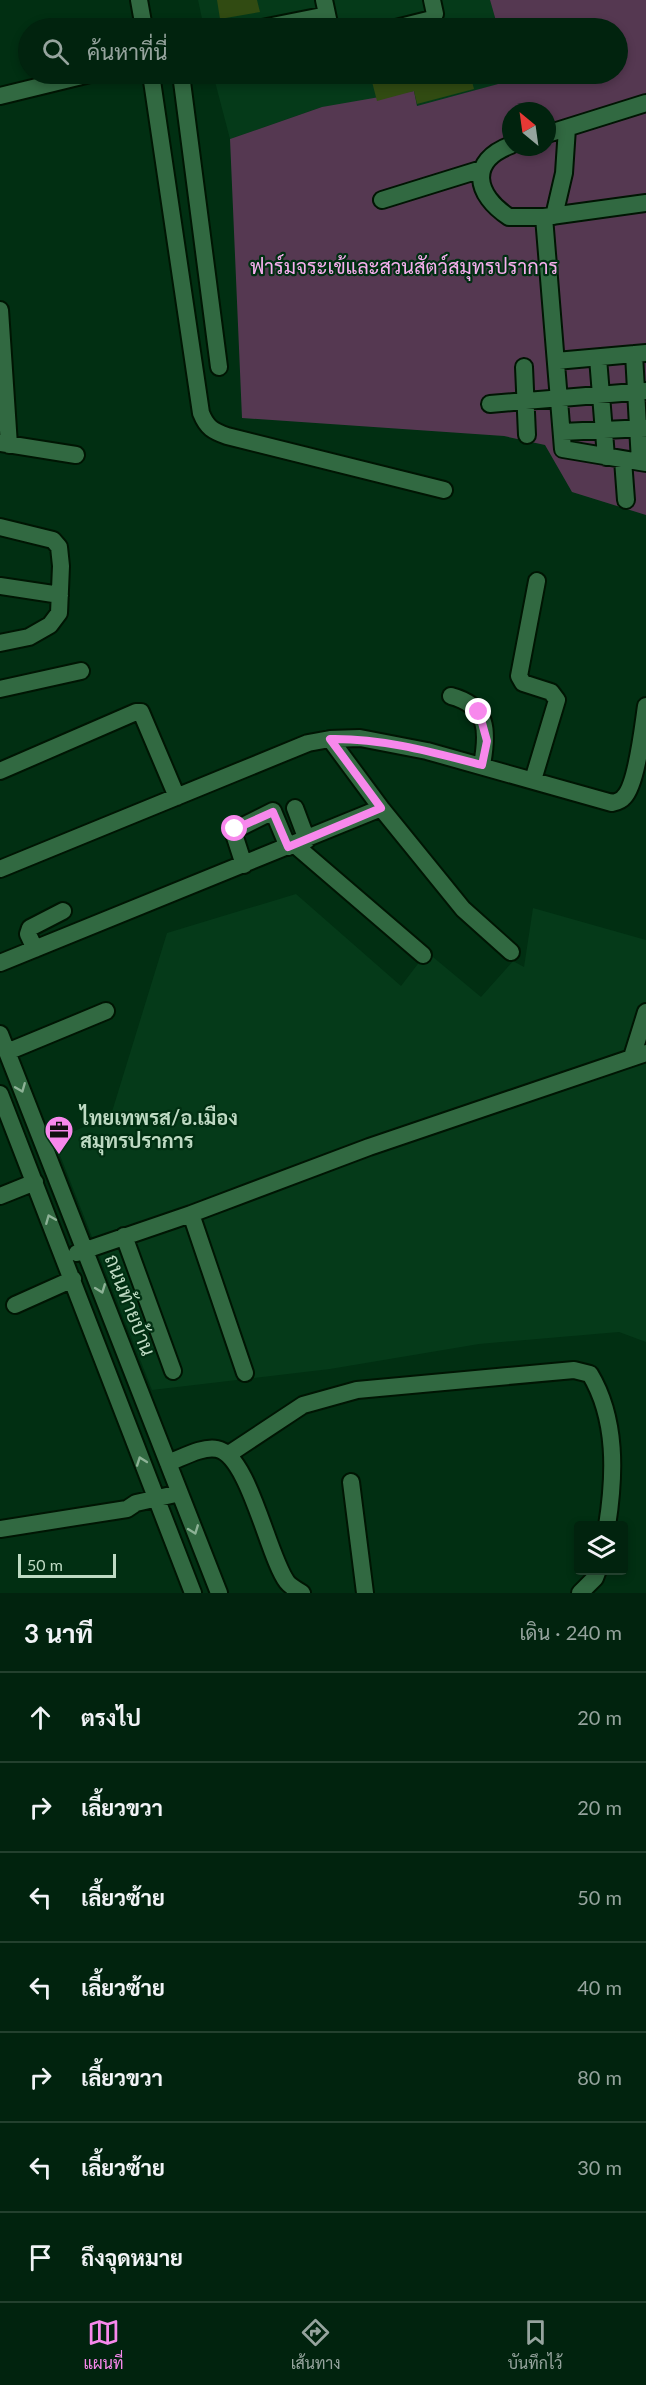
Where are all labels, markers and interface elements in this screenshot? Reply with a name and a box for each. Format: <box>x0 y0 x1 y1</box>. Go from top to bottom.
search box <box>18 18 628 84</box>
icon: search <box>39 35 72 68</box>
text: ค้นหาที่นี่ <box>87 38 167 65</box>
north arrow <box>502 102 556 156</box>
park label: ฟาร์มจระเข้และสวนสัตว์สมุทรปราการ <box>250 253 558 281</box>
route end <box>465 698 491 724</box>
route start <box>221 815 247 841</box>
one-way arrow <box>14 1083 27 1093</box>
place label: ไทยเทพรส/อ.เมือง สมุทรปราการ <box>78 1104 238 1156</box>
office icon: ไทยเทพรส/อ.เมือง สมุทรปราการ <box>43 1114 75 1156</box>
one-way arrow <box>45 1214 57 1225</box>
street label: ถนนท้ายบ้าน <box>101 1251 161 1359</box>
one-way arrow <box>94 1283 106 1294</box>
one-way arrow <box>135 1456 148 1466</box>
map controls <box>574 1521 628 1575</box>
button: layers <box>574 1521 628 1575</box>
one-way arrow <box>187 1524 199 1535</box>
scale bar <box>18 1551 116 1578</box>
text: 50 m <box>27 1555 63 1574</box>
text: 3 นาที <box>24 1617 93 1649</box>
text: เดิน · 240 m <box>519 1620 622 1644</box>
icon: ahead <box>24 1701 57 1734</box>
text: ตรงไป <box>81 1704 141 1731</box>
text: 20 m <box>577 1705 622 1729</box>
icon: right <box>24 1791 57 1824</box>
text: เลี้ยวขวา <box>81 1794 163 1821</box>
text: 20 m <box>577 1795 622 1819</box>
icon: left <box>24 1881 57 1914</box>
text: เลี้ยวซ้าย <box>81 1884 165 1911</box>
text: 50 m <box>577 1885 622 1909</box>
icon: left <box>24 1971 57 2004</box>
text: เลี้ยวซ้าย <box>81 1974 165 2001</box>
text: 40 m <box>577 1975 622 1999</box>
icon: right <box>24 2061 57 2094</box>
text: เลี้ยวขวา <box>81 2064 163 2091</box>
text: 80 m <box>577 2065 622 2089</box>
icon: left <box>24 2151 57 2184</box>
text: เลี้ยวซ้าย <box>81 2154 165 2181</box>
text: 30 m <box>577 2155 622 2179</box>
icon: arrive <box>24 2241 57 2274</box>
text: ถึงจุดหมาย <box>81 2244 183 2271</box>
tab: แผนที่ <box>84 2316 123 2373</box>
tab: เส้นทาง <box>291 2316 341 2373</box>
tab: บันทึกไว้ <box>508 2316 562 2373</box>

